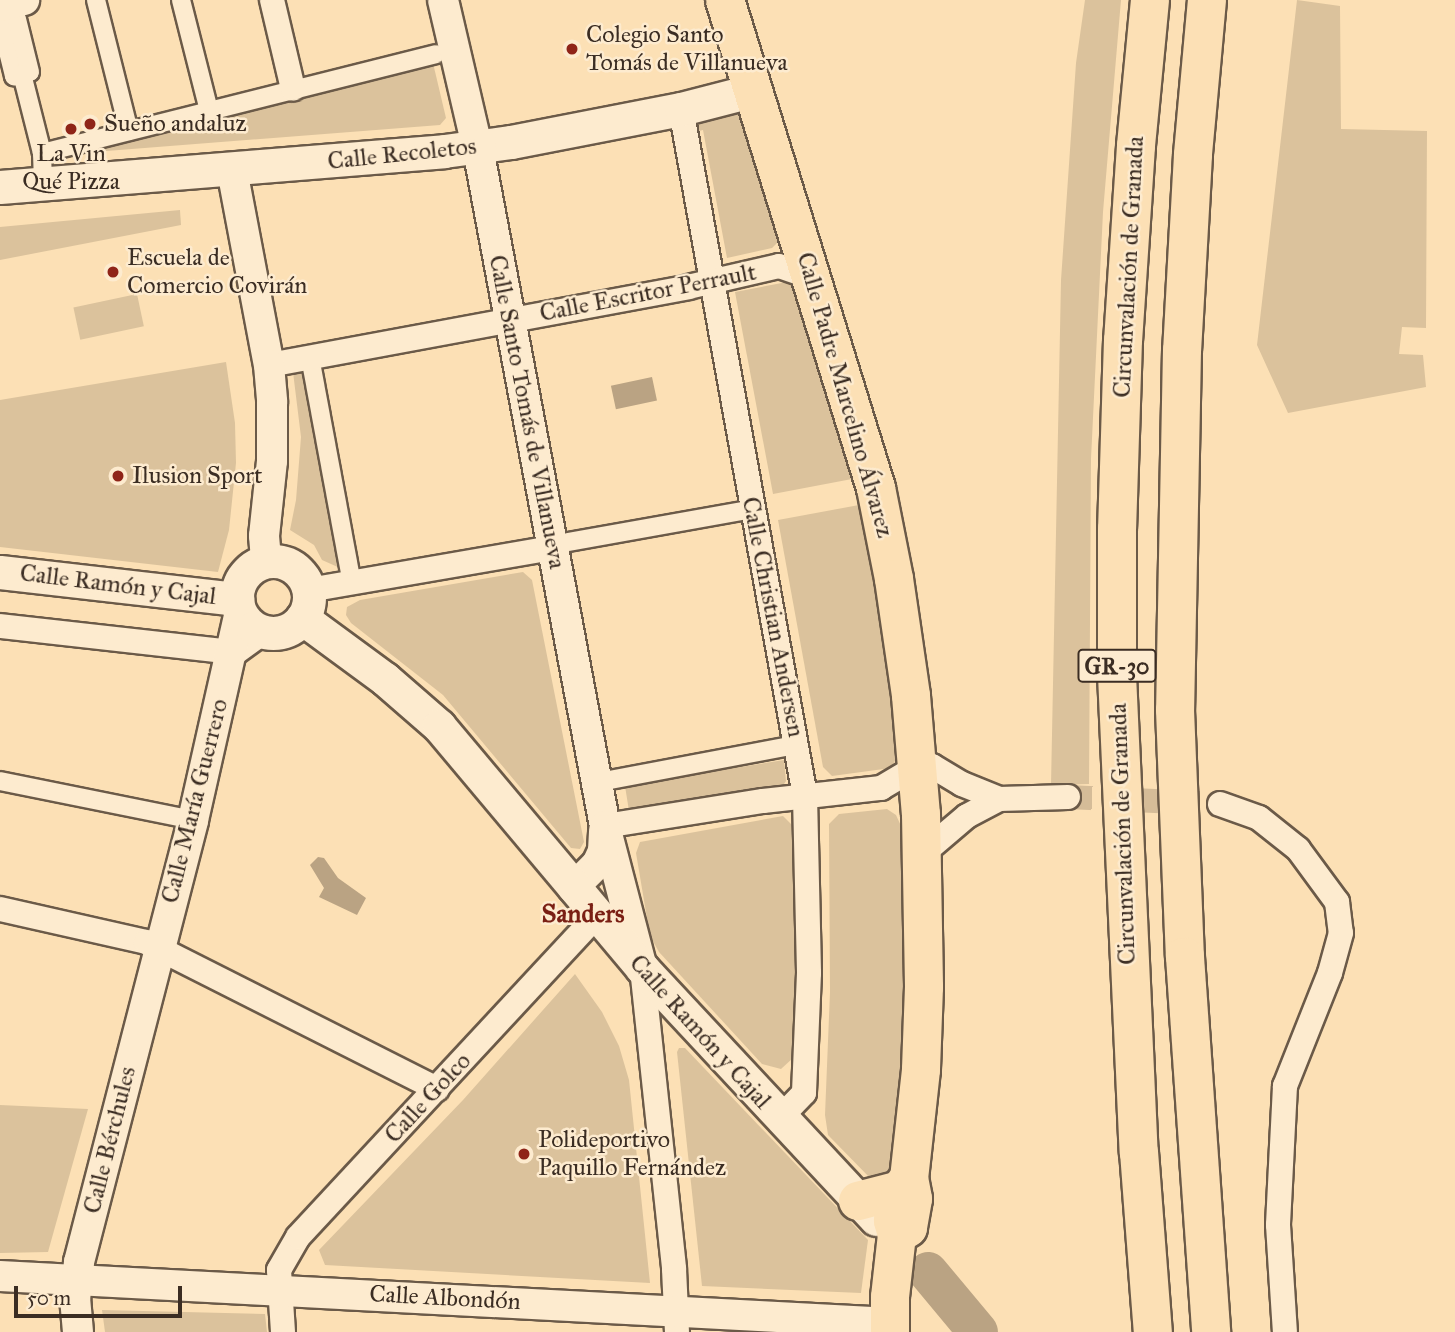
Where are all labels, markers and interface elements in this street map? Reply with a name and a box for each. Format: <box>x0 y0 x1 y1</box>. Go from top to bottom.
place label: Colegio Santo Tomás de Villanueva <box>586 21 788 77</box>
marker: Colegio Santo Tomás de Villanueva <box>564 41 580 57</box>
place label: Sueño andaluz <box>104 110 247 138</box>
marker: Sueño andaluz <box>82 116 98 132</box>
marker: La Vin Qué Pizza <box>63 121 79 137</box>
street label: Calle Recoletos <box>326 132 478 176</box>
street label: Circunvalación de Granada <box>1108 136 1150 398</box>
place label: La Vin Qué Pizza <box>22 140 120 196</box>
place label: Escuela de Comercio Covirán <box>127 244 307 300</box>
street label: Calle Padre Marcelino Álvarez <box>790 249 900 541</box>
street label: Calle Santo Tomás de Villanueva <box>482 253 572 571</box>
street label: Calle Escritor Perrault <box>537 258 759 328</box>
marker: Escuela de Comercio Covirán <box>105 264 121 280</box>
place label: Ilusion Sport <box>132 462 263 490</box>
marker: Ilusion Sport <box>110 468 126 484</box>
street label: Calle Christian Andersen <box>736 495 810 739</box>
street label: Calle Ramón y Cajal <box>18 559 218 611</box>
road number: GR-30 <box>1077 646 1157 686</box>
street label: Calle María Guerrero <box>156 696 234 906</box>
street label: Circunvalación de Granada <box>1104 703 1142 965</box>
district label: Sanders <box>541 898 625 930</box>
street label: Calle Ramón y Cajal <box>623 949 777 1115</box>
street label: Calle Golco <box>379 1047 477 1149</box>
street label: Calle Bérchules <box>78 1063 142 1217</box>
place label: Polideportivo Paquillo Fernández <box>538 1126 726 1182</box>
marker: Polideportivo Paquillo Fernández <box>516 1146 532 1162</box>
scale bar <box>18 1272 186 1316</box>
street label: Calle Albondón <box>369 1280 521 1316</box>
text: 50 m <box>27 1285 71 1311</box>

